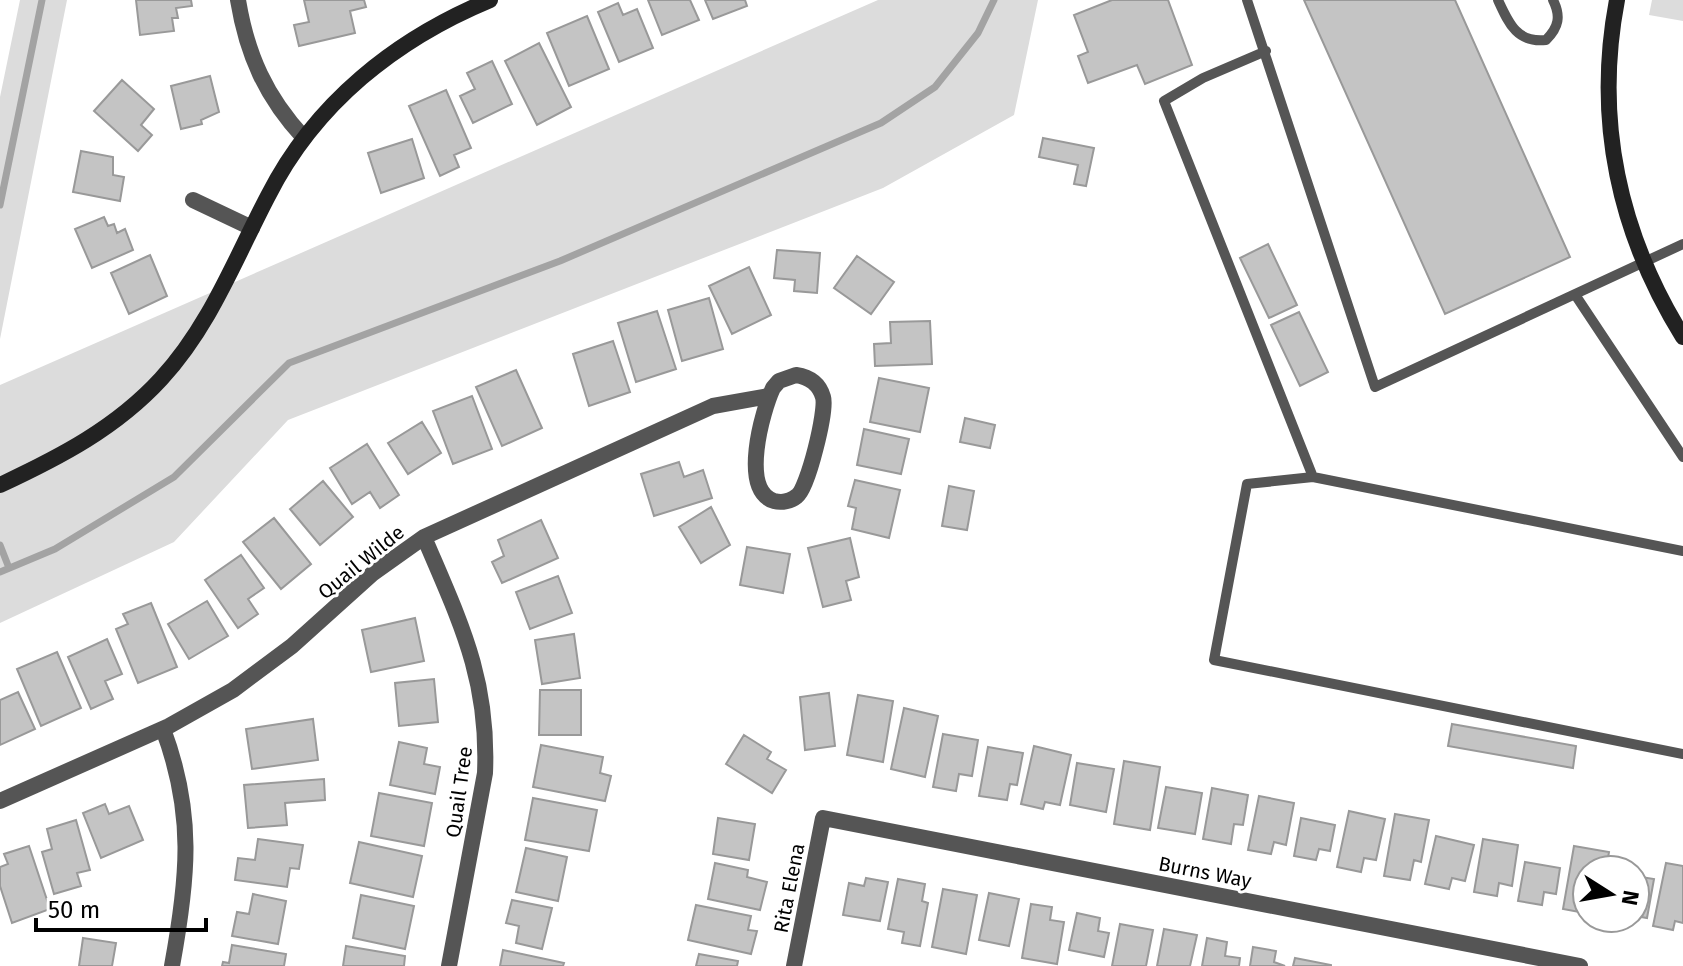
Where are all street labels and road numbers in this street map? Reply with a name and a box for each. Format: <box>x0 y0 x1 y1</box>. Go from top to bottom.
street label: Quail Wilde <box>313 520 409 604</box>
street label: Quail Tree <box>441 745 477 839</box>
street label: Rita Elena <box>769 841 809 935</box>
street label: Burns Way <box>1156 851 1254 893</box>

